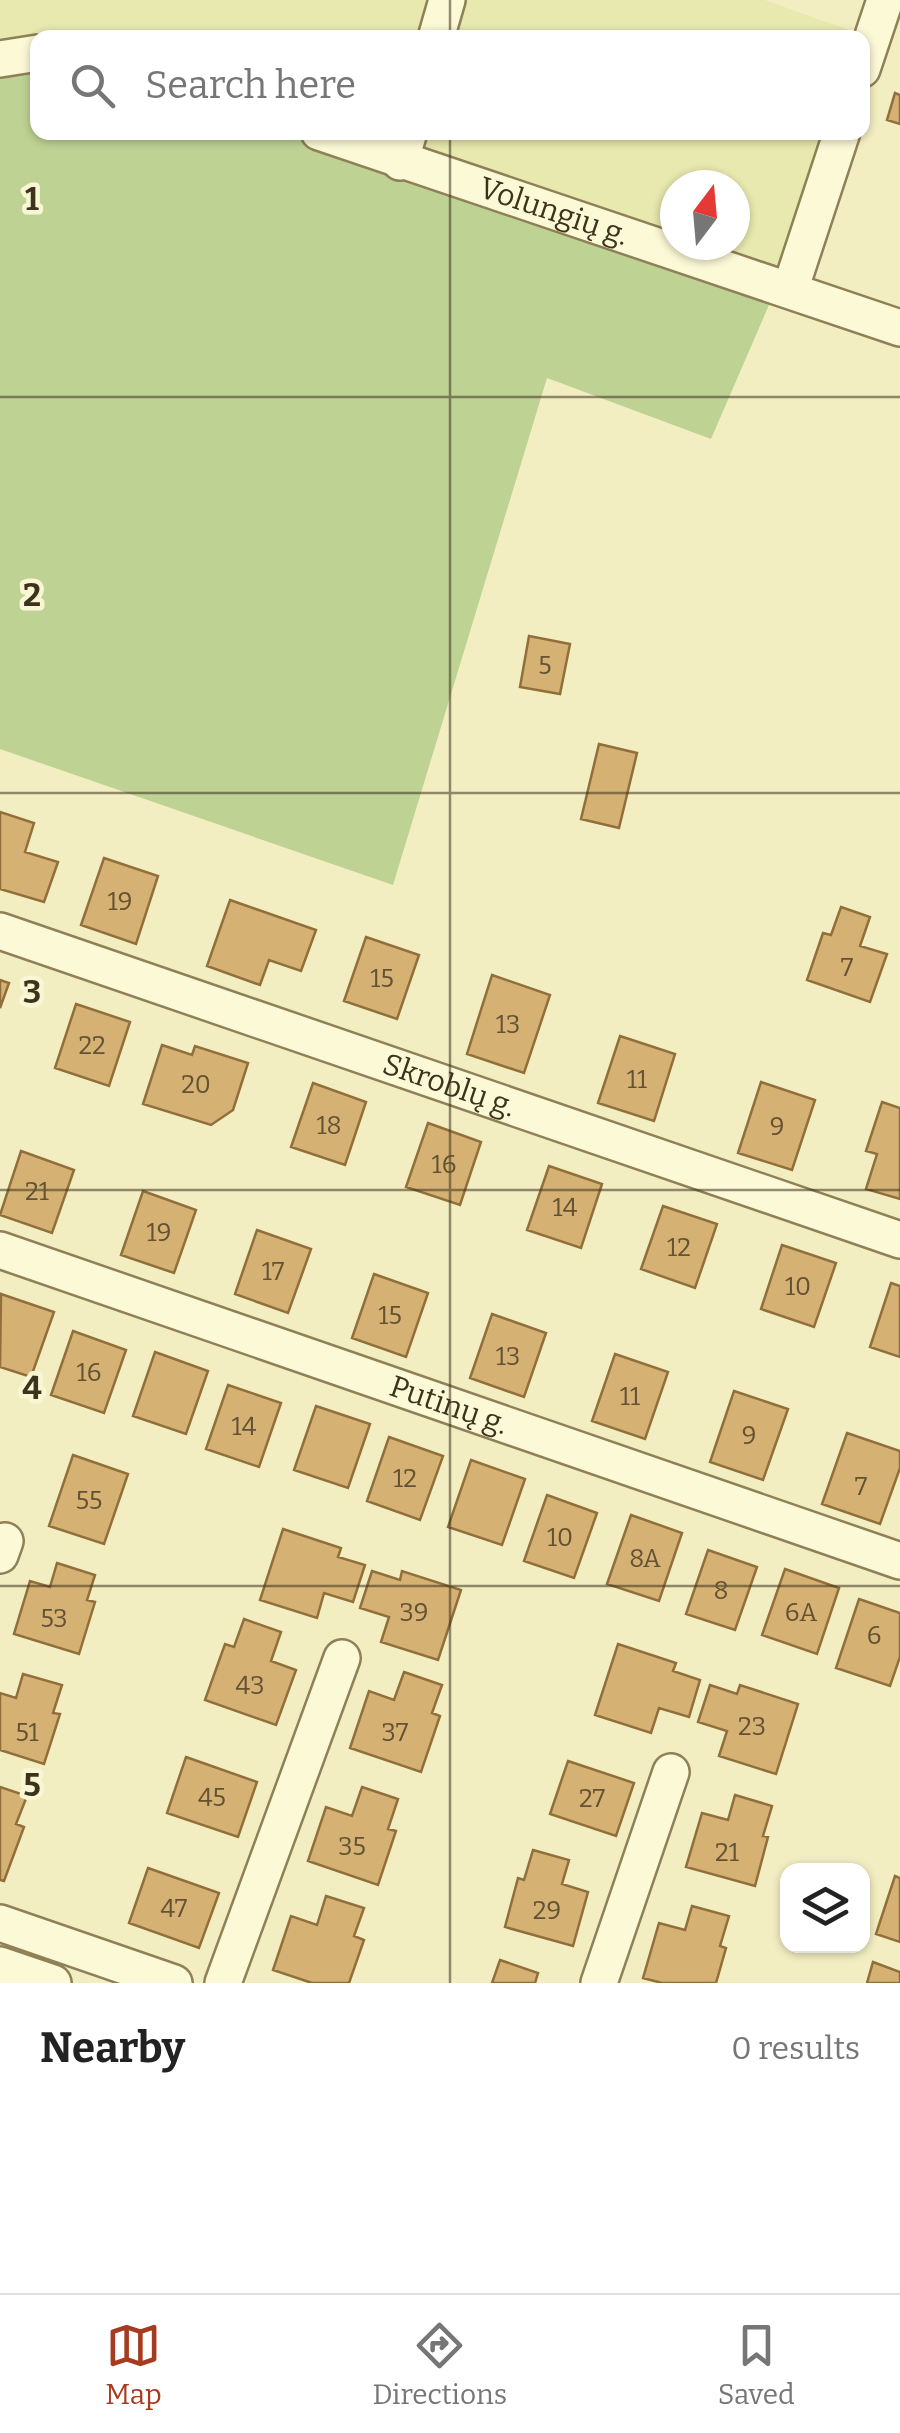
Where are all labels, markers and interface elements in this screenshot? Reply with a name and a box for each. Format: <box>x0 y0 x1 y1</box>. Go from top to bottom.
search box <box>30 30 870 140</box>
icon: search <box>65 58 120 113</box>
text: Search here <box>145 62 356 108</box>
street label: Volungių g. <box>475 169 633 253</box>
north arrow <box>660 170 750 260</box>
text: 1 <box>25 180 39 218</box>
text: 2 <box>23 576 41 614</box>
house number: 5 <box>538 651 552 681</box>
house number: 19 <box>108 887 132 917</box>
house number: 7 <box>841 953 854 983</box>
house number: 15 <box>370 964 394 994</box>
text: 3 <box>23 973 41 1011</box>
house number: 13 <box>496 1010 520 1040</box>
house number: 22 <box>78 1031 106 1061</box>
street label: Skroblų g. <box>378 1046 520 1125</box>
house number: 11 <box>627 1065 647 1095</box>
house number: 20 <box>181 1070 211 1100</box>
house number: 18 <box>316 1111 342 1141</box>
house number: 9 <box>770 1112 784 1142</box>
house number: 16 <box>432 1150 456 1180</box>
house number: 21 <box>25 1177 49 1207</box>
house number: 14 <box>553 1193 578 1223</box>
house number: 19 <box>147 1218 171 1248</box>
house number: 12 <box>667 1233 691 1263</box>
house number: 17 <box>262 1257 285 1287</box>
house number: 10 <box>785 1272 811 1302</box>
house number: 15 <box>378 1301 402 1331</box>
house number: 13 <box>496 1342 520 1372</box>
house number: 16 <box>77 1358 101 1388</box>
street label: Putinų g. <box>385 1368 513 1442</box>
text: 4 <box>22 1369 42 1407</box>
house number: 11 <box>620 1382 640 1412</box>
house number: 14 <box>232 1412 257 1442</box>
house number: 9 <box>742 1421 756 1451</box>
house number: 12 <box>393 1464 417 1494</box>
house number: 7 <box>855 1472 868 1502</box>
house number: 55 <box>76 1486 102 1516</box>
house number: 10 <box>547 1523 573 1553</box>
house number: 8A <box>629 1544 661 1574</box>
house number: 8 <box>713 1576 729 1606</box>
house number: 39 <box>400 1598 428 1628</box>
house number: 6A <box>785 1598 817 1628</box>
house number: 53 <box>40 1604 68 1634</box>
house number: 6 <box>867 1621 881 1651</box>
house number: 43 <box>236 1671 264 1701</box>
house number: 23 <box>738 1712 766 1742</box>
house number: 51 <box>15 1718 39 1748</box>
house number: 37 <box>382 1718 409 1748</box>
text: 5 <box>23 1766 41 1804</box>
house number: 45 <box>198 1783 226 1813</box>
house number: 27 <box>579 1784 605 1814</box>
house number: 35 <box>338 1832 366 1862</box>
house number: 21 <box>715 1838 739 1868</box>
map controls <box>780 1863 870 1953</box>
button: layers <box>780 1863 870 1953</box>
house number: 47 <box>161 1894 188 1924</box>
house number: 29 <box>533 1896 561 1926</box>
text: Nearby <box>40 2023 185 2073</box>
text: 0 results <box>731 2029 860 2067</box>
tab: Map <box>105 2318 162 2411</box>
tab: Directions <box>372 2318 507 2411</box>
tab: Saved <box>718 2318 795 2411</box>

